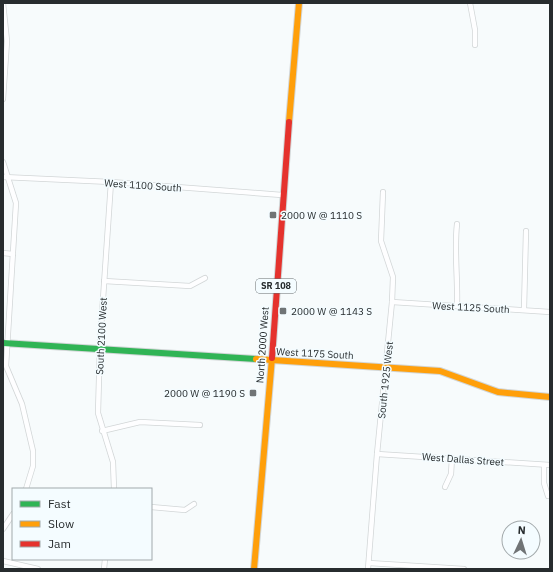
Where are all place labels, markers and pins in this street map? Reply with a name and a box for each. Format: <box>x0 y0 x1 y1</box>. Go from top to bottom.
place label: 2000 W @ 1110 S <box>281 209 362 222</box>
marker: 2000 W @ 1110 S <box>268 210 278 220</box>
place label: 2000 W @ 1143 S <box>291 305 372 318</box>
marker: 2000 W @ 1143 S <box>278 306 288 316</box>
place label: 2000 W @ 1190 S <box>164 387 245 400</box>
marker: 2000 W @ 1190 S <box>248 388 258 398</box>

